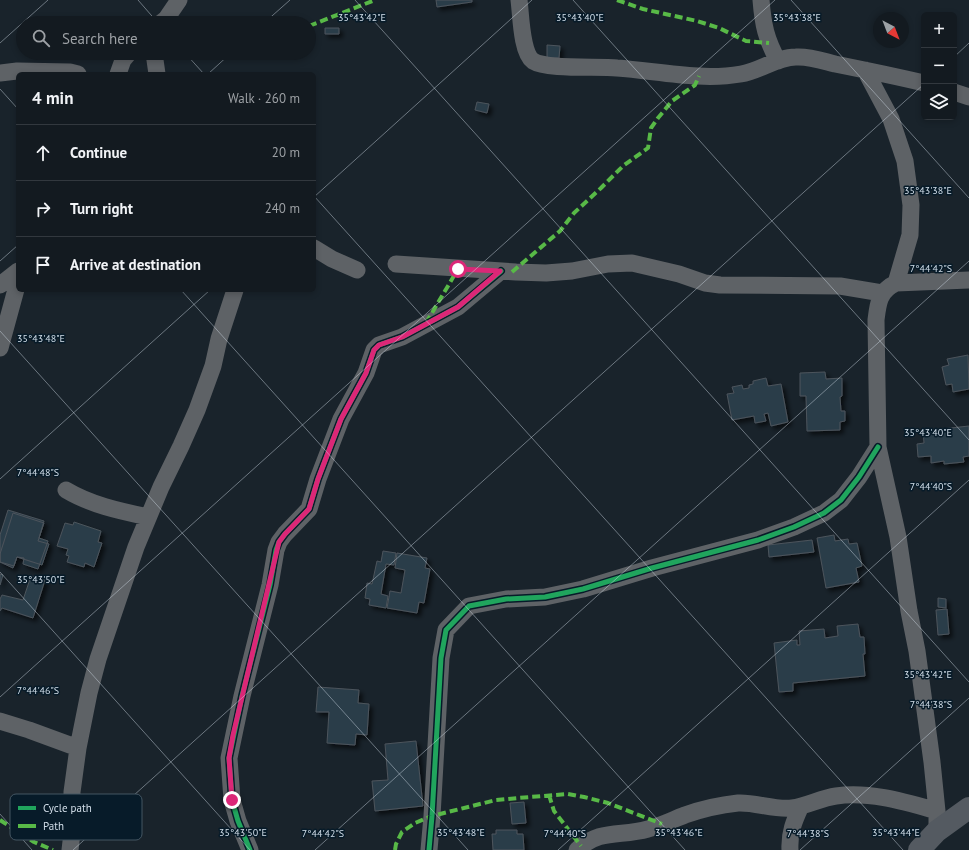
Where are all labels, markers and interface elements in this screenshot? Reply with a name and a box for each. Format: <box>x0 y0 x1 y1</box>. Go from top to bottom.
text: 35°43'42"E <box>338 11 386 24</box>
text: 35°43'40"E <box>556 11 604 24</box>
text: 35°43'38"E <box>773 11 821 24</box>
north arrow <box>873 12 909 48</box>
map controls <box>921 12 957 120</box>
button: + <box>921 12 957 48</box>
search box <box>16 16 316 60</box>
icon: search <box>30 27 52 49</box>
text: Search here <box>62 29 138 48</box>
button: − <box>921 48 957 84</box>
button: layers <box>921 84 957 120</box>
text: 4 min <box>32 87 73 109</box>
text: Walk · 260 m <box>228 90 300 107</box>
icon: ahead <box>32 142 54 164</box>
text: Continue <box>70 143 127 162</box>
text: 20 m <box>272 144 300 161</box>
text: 35°43'38"E <box>904 184 952 197</box>
icon: right <box>32 198 54 220</box>
text: Turn right <box>70 199 133 218</box>
text: 240 m <box>265 200 300 217</box>
icon: arrive <box>32 254 54 276</box>
text: Arrive at destination <box>70 255 201 274</box>
route start <box>449 260 467 278</box>
text: 7°44'42"S <box>910 262 952 275</box>
text: 35°43'48"E <box>17 332 65 345</box>
text: 35°43'40"E <box>904 426 952 439</box>
text: 7°44'48"S <box>17 466 59 479</box>
text: 7°44'40"S <box>910 480 952 493</box>
text: 35°43'50"E <box>17 573 65 586</box>
text: 35°43'42"E <box>904 668 952 681</box>
text: 7°44'46"S <box>17 684 59 697</box>
text: 7°44'38"S <box>910 698 952 711</box>
route end <box>223 791 241 809</box>
legend <box>10 794 142 840</box>
text: Cycle path <box>43 801 92 815</box>
text: Path <box>43 819 64 833</box>
text: 35°43'50"E <box>219 826 267 839</box>
text: 35°43'48"E <box>437 826 485 839</box>
text: 35°43'46"E <box>655 826 703 839</box>
text: 35°43'44"E <box>872 826 920 839</box>
text: 7°44'42"S <box>302 827 344 840</box>
text: 7°44'40"S <box>544 827 586 840</box>
text: 7°44'38"S <box>787 827 829 840</box>

